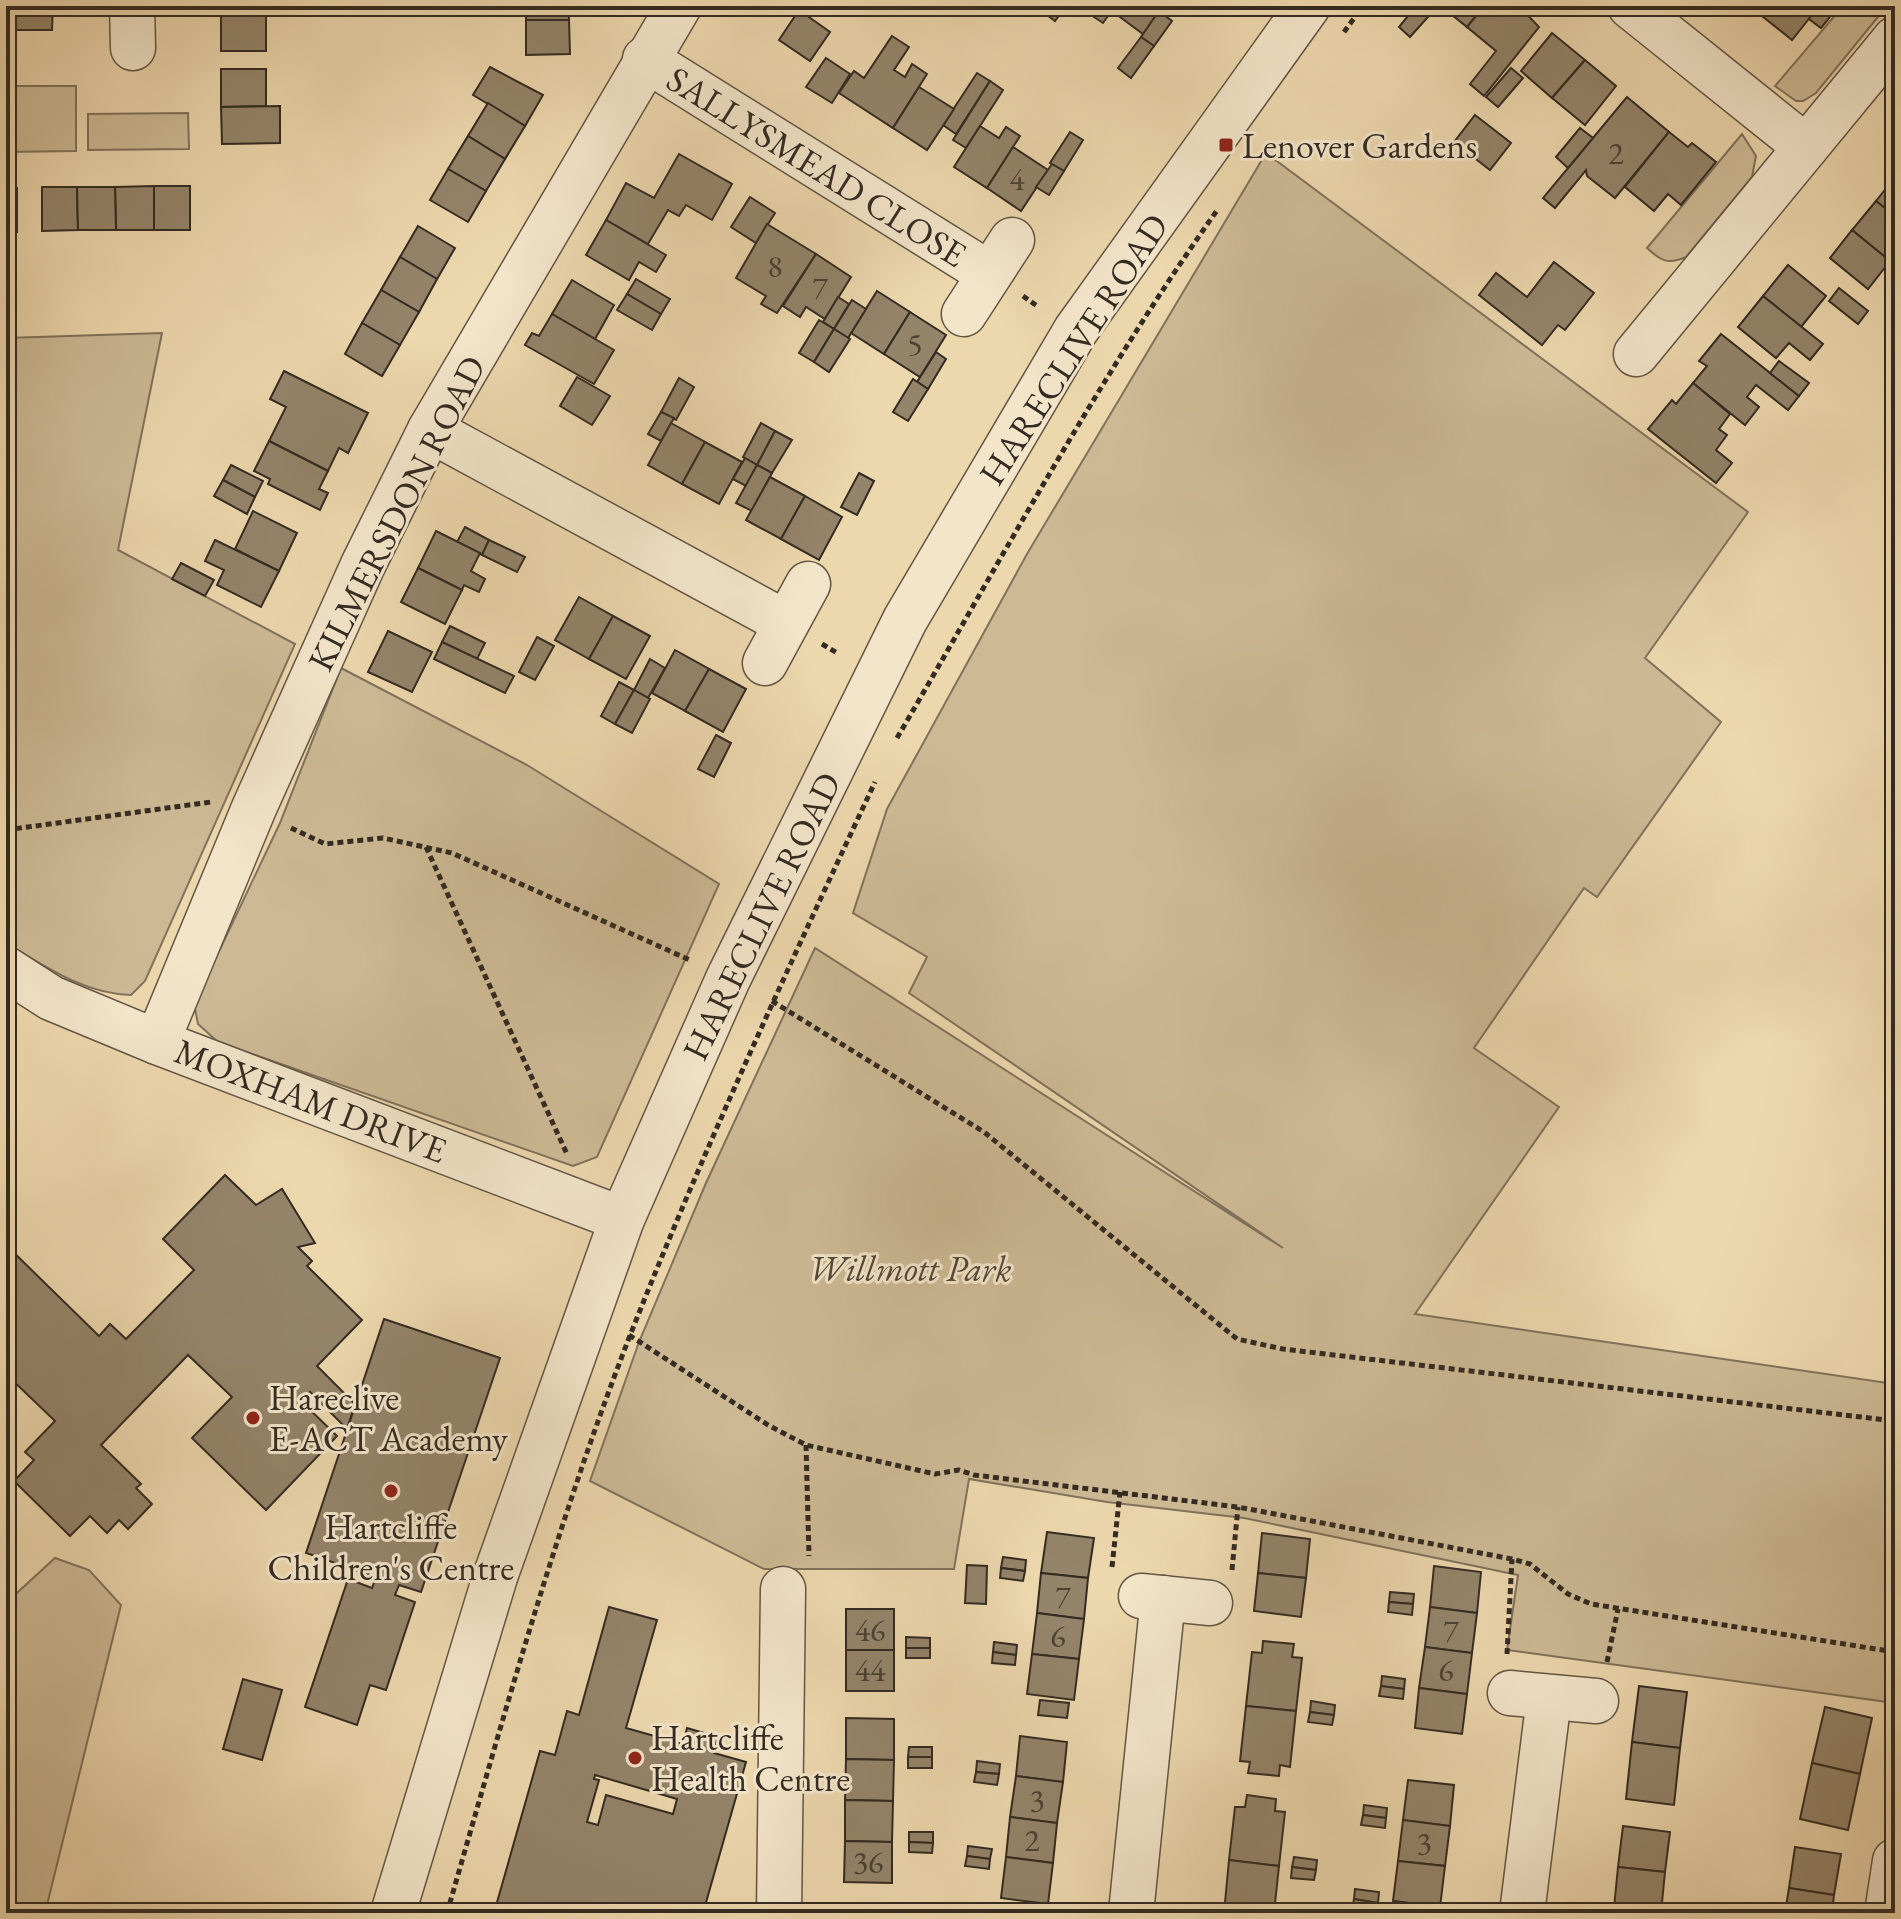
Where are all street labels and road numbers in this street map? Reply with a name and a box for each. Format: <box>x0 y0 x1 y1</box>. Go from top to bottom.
street label: SALLYSMEAD CLOSE <box>658 55 975 278</box>
street label: HARECLIVE ROAD <box>968 205 1179 494</box>
street label: KILMERSDON ROAD <box>297 348 496 679</box>
street label: HARECLIVE ROAD <box>671 764 852 1068</box>
street label: MOXHAM DRIVE <box>168 1027 453 1174</box>

